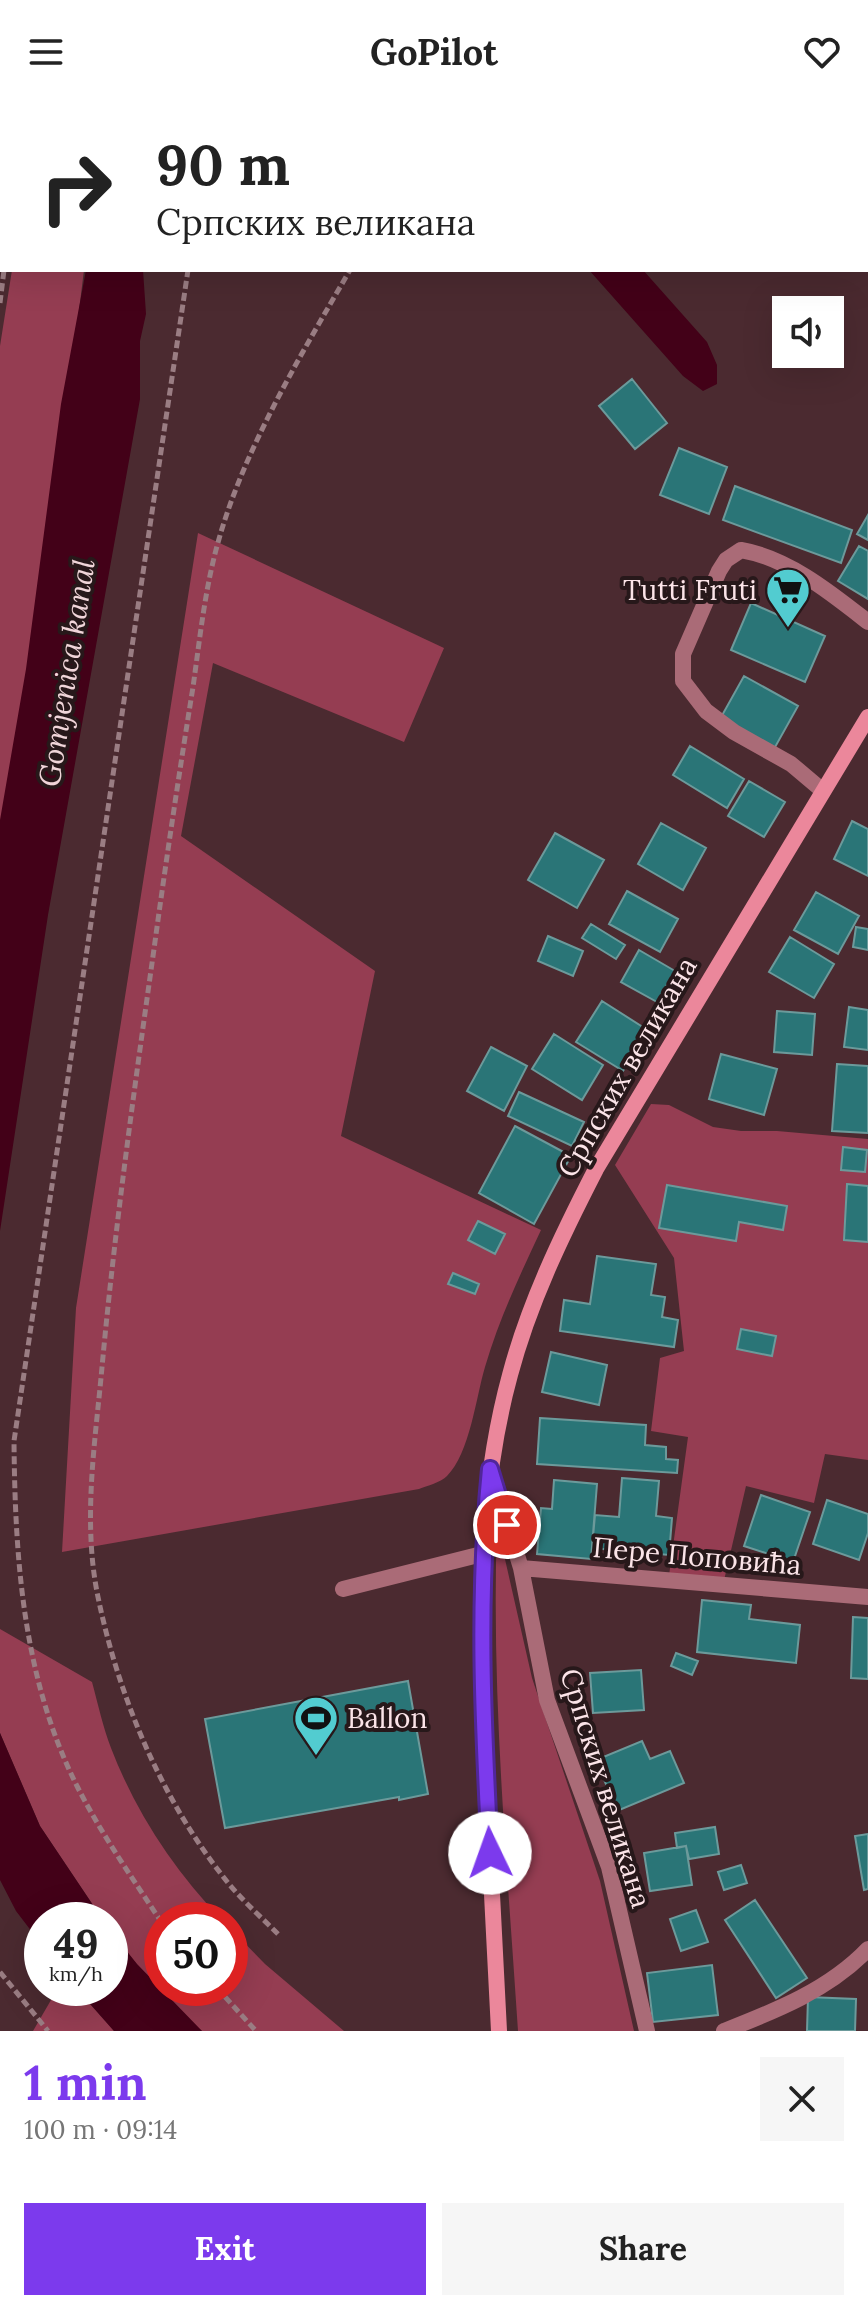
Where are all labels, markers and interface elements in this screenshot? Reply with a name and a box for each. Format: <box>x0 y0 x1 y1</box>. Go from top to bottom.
text: GoPilot <box>370 29 498 75</box>
icon: menu <box>24 30 68 74</box>
icon: heart <box>800 30 844 74</box>
text: 90 m <box>156 129 290 200</box>
icon: right <box>24 136 128 240</box>
text: Српских великана <box>156 199 475 245</box>
map controls <box>772 296 844 368</box>
button: sound <box>772 296 844 368</box>
water label: Gomjenica kanal <box>29 556 103 789</box>
supermarket icon: Tutti Fruti <box>764 566 812 629</box>
place label: Tutti Fruti <box>623 572 757 608</box>
street label: Српских великана <box>549 950 705 1184</box>
pin <box>473 1491 541 1559</box>
icon: arrive <box>485 1503 529 1547</box>
street label: Пере Поповића <box>591 1529 803 1583</box>
street label: Српских великана <box>552 1664 660 1912</box>
sports icon: Ballon <box>292 1694 340 1757</box>
place label: Ballon <box>347 1700 427 1736</box>
position arrow <box>448 1811 532 1895</box>
speed limit sign: 50 <box>144 1902 248 2006</box>
text: 49 <box>54 1918 98 1969</box>
text: km/h <box>49 1961 103 1986</box>
text: 1 min <box>24 2052 147 2113</box>
button: close <box>760 2057 844 2141</box>
text: 100 m · 09:14 <box>24 2113 177 2146</box>
button: Exit <box>24 2203 426 2295</box>
button: Share <box>442 2203 844 2295</box>

